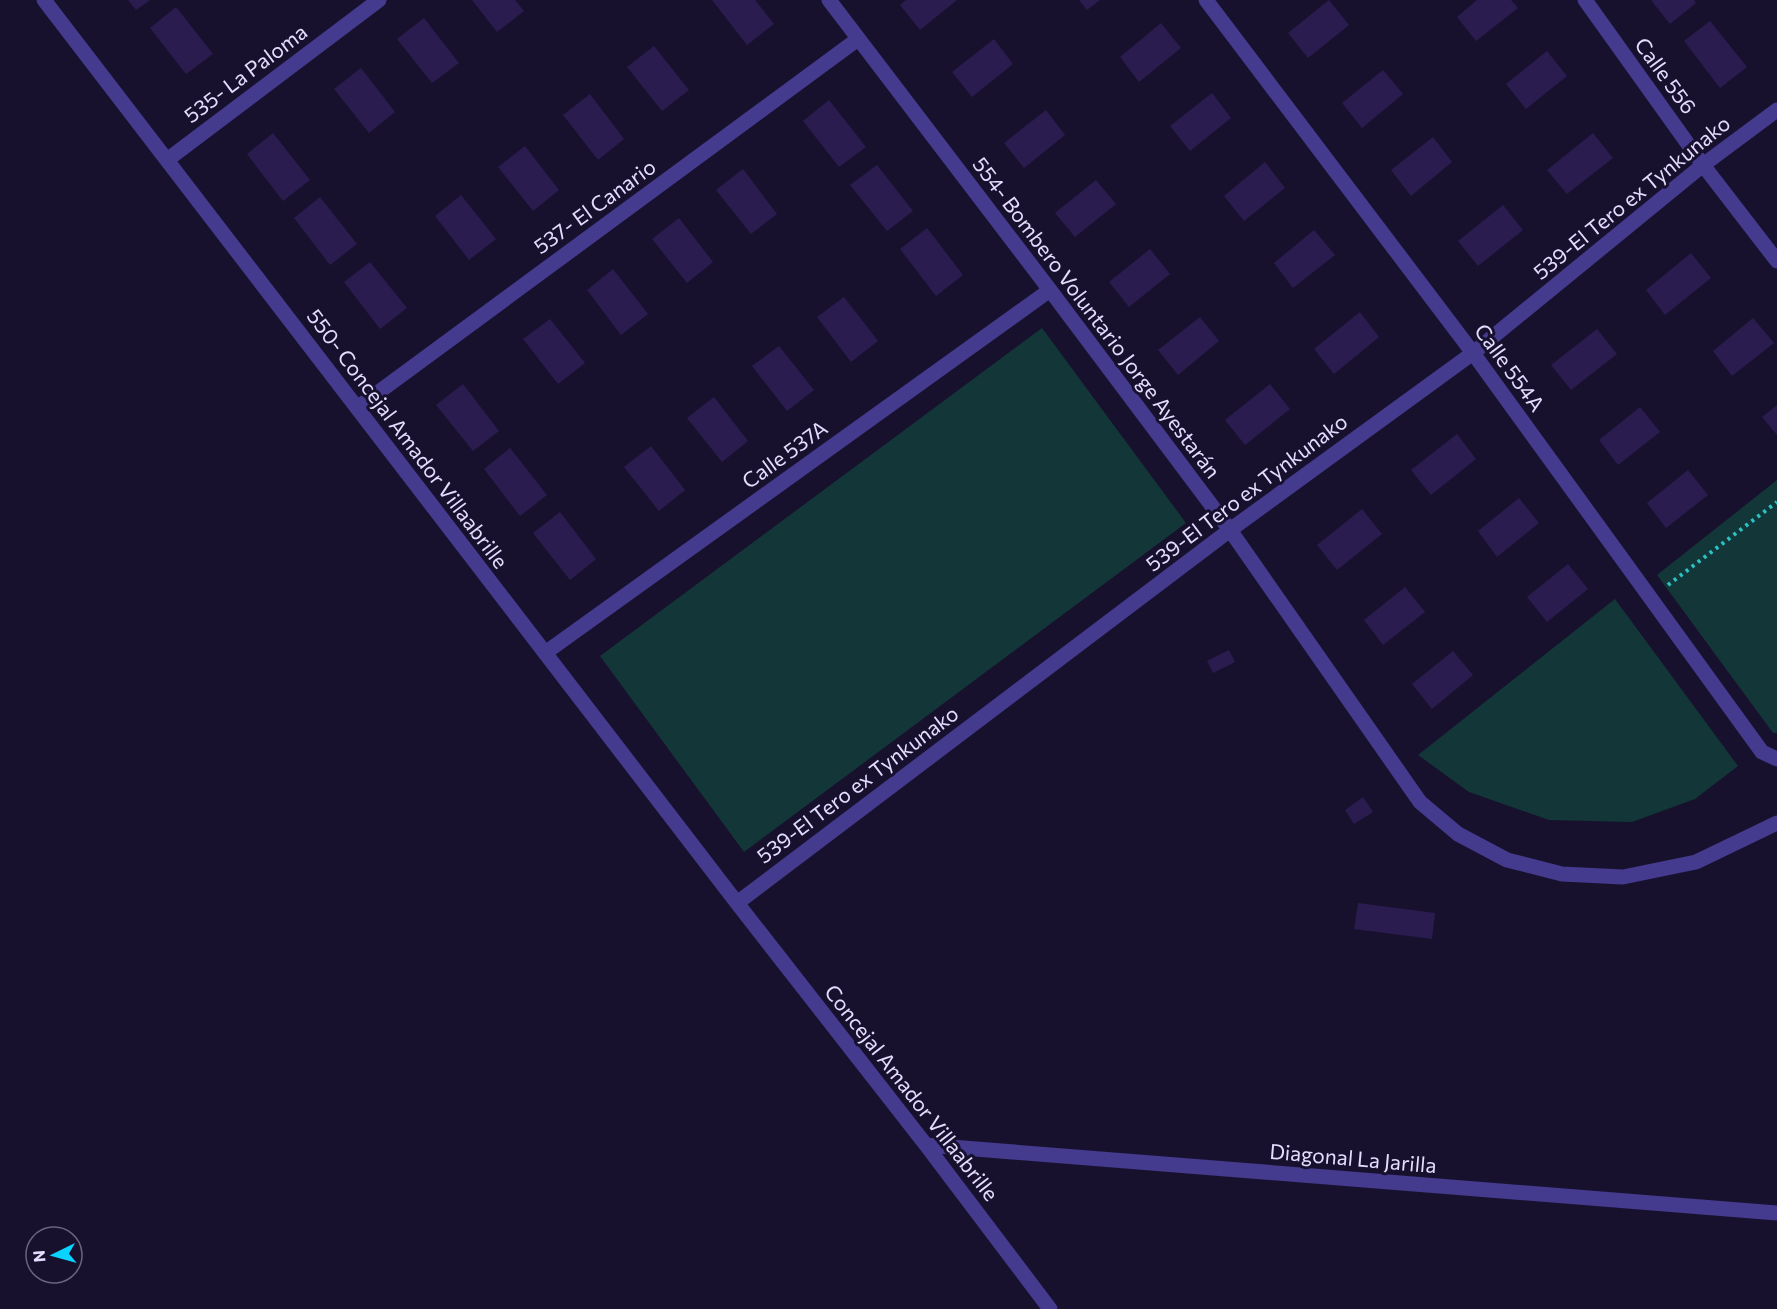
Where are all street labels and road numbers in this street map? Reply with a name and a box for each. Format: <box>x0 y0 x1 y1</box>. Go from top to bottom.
street label: 535- La Paloma <box>179 18 311 127</box>
street label: Calle 556 <box>1630 32 1702 118</box>
street label: 539-El Tero ex Tynkunako <box>1528 110 1734 284</box>
street label: 554- Bombero Voluntario Jorge Ayestarán <box>968 152 1226 483</box>
street label: 537- El Canario <box>528 153 660 258</box>
street label: 550- Concejal Amador Villaabrille <box>302 304 514 573</box>
street label: Calle 554A <box>1470 318 1550 416</box>
street label: 539-El Tero ex Tynkunako <box>1140 408 1352 576</box>
street label: Calle 537A <box>737 415 831 493</box>
street label: 539-El Tero ex Tynkunako <box>751 700 963 868</box>
street label: Concejal Amador Villaabrille <box>820 979 1004 1205</box>
street label: Diagonal La Jarilla <box>1269 1138 1438 1177</box>

